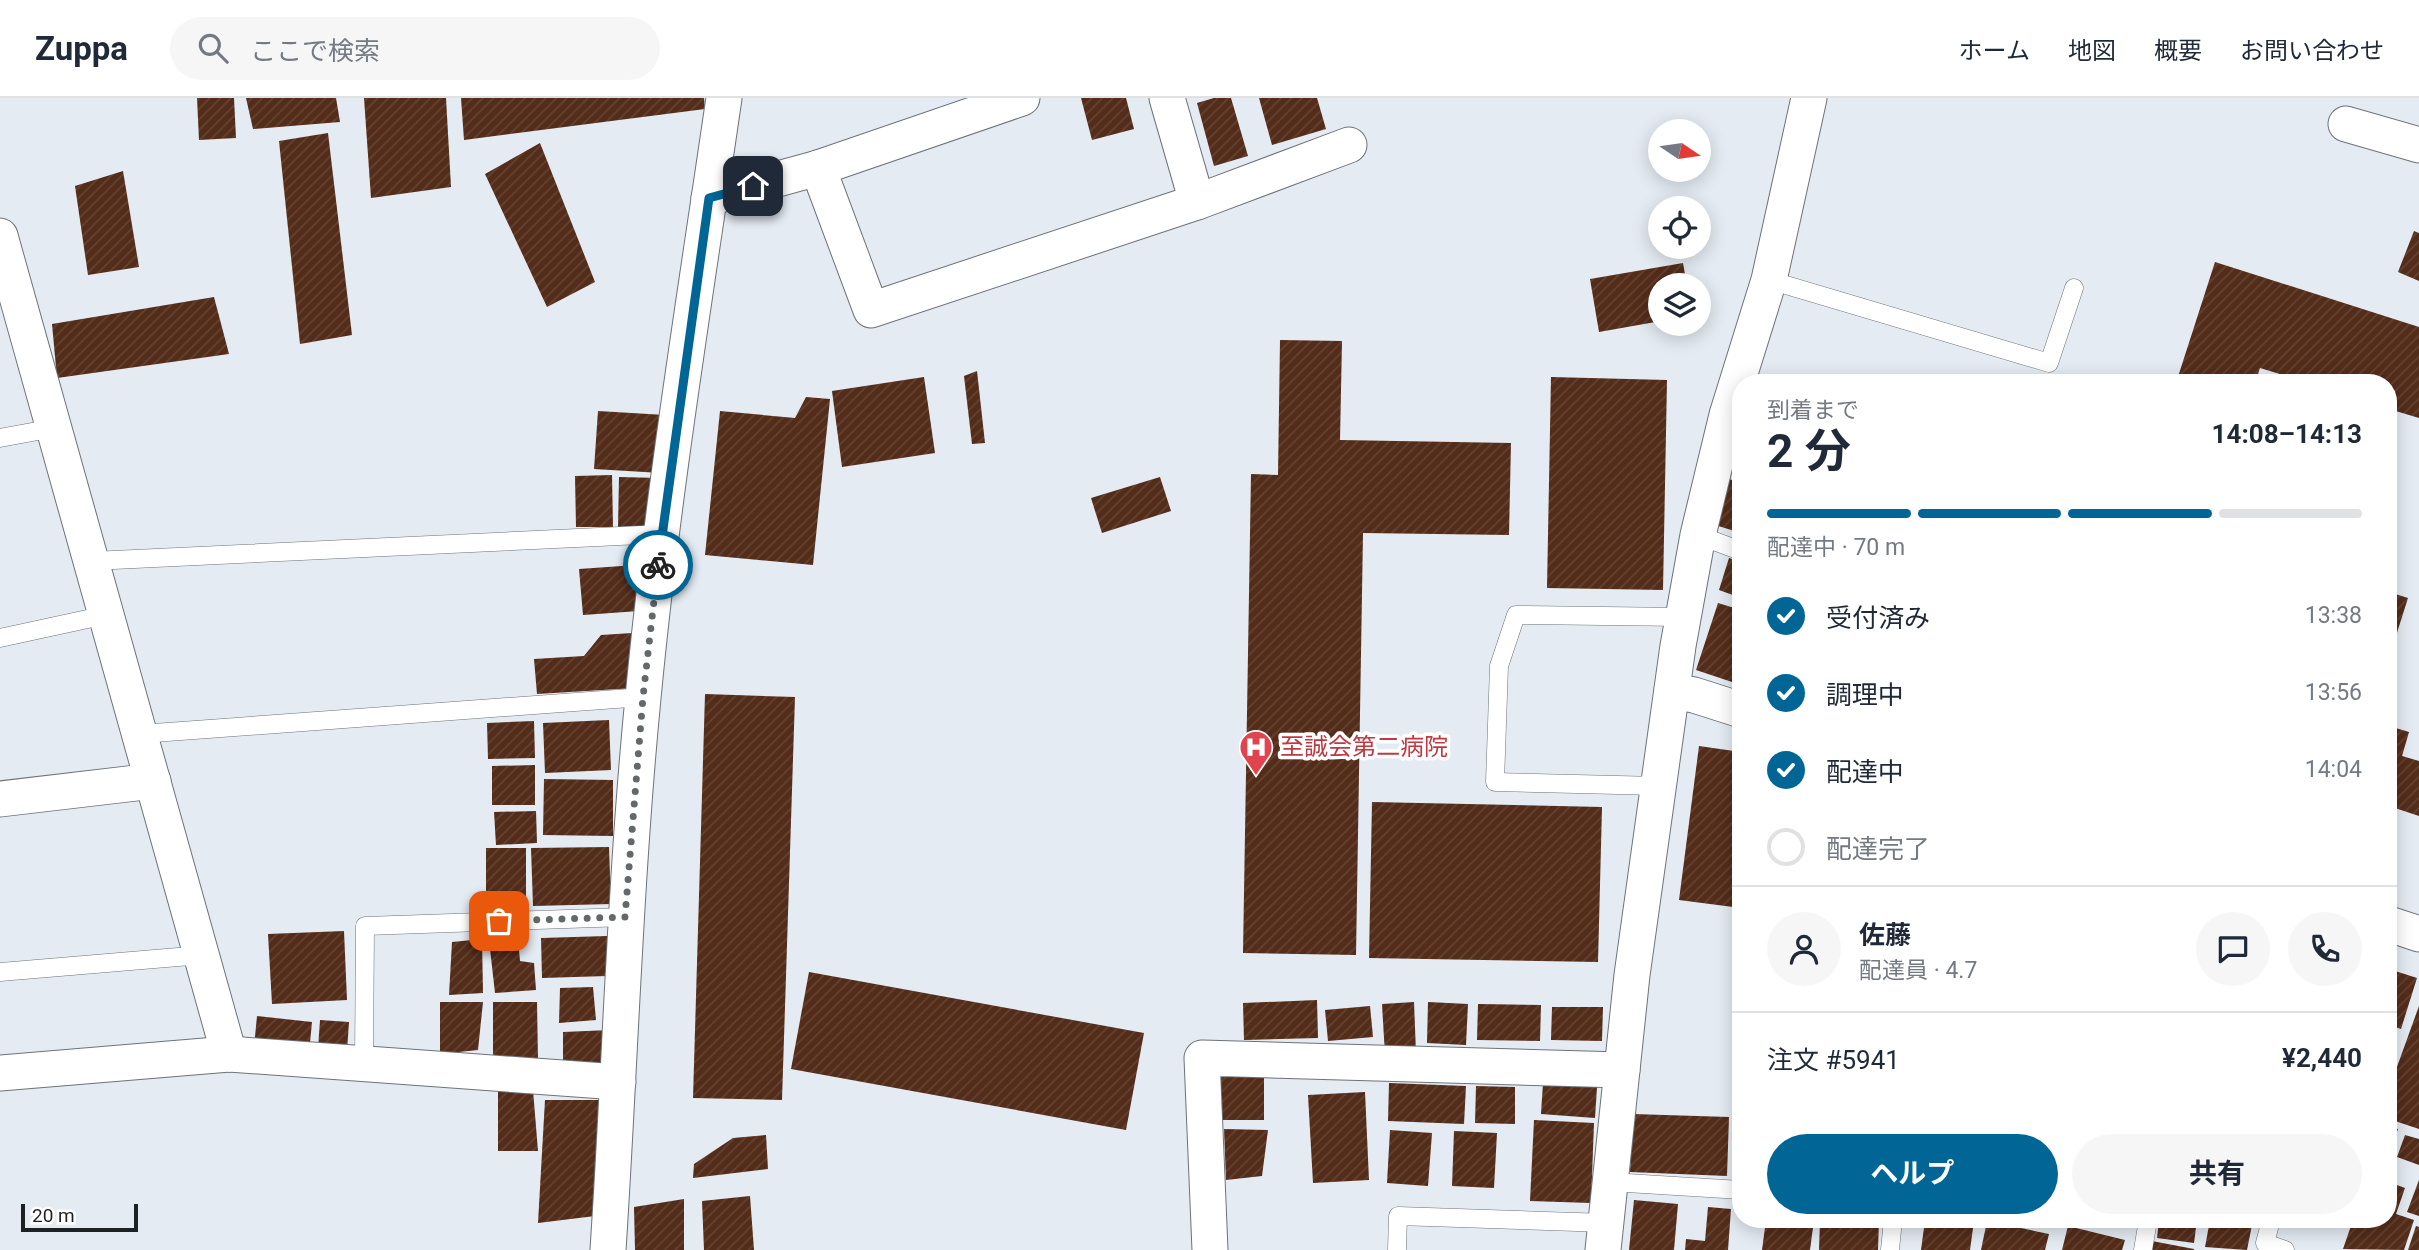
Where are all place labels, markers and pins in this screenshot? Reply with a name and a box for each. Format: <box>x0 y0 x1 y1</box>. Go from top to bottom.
pin <box>723 156 783 216</box>
hospital icon: 至誠会第二病院 <box>1237 728 1275 777</box>
place label: 至誠会第二病院 <box>1280 733 1448 761</box>
pin <box>469 891 529 951</box>

